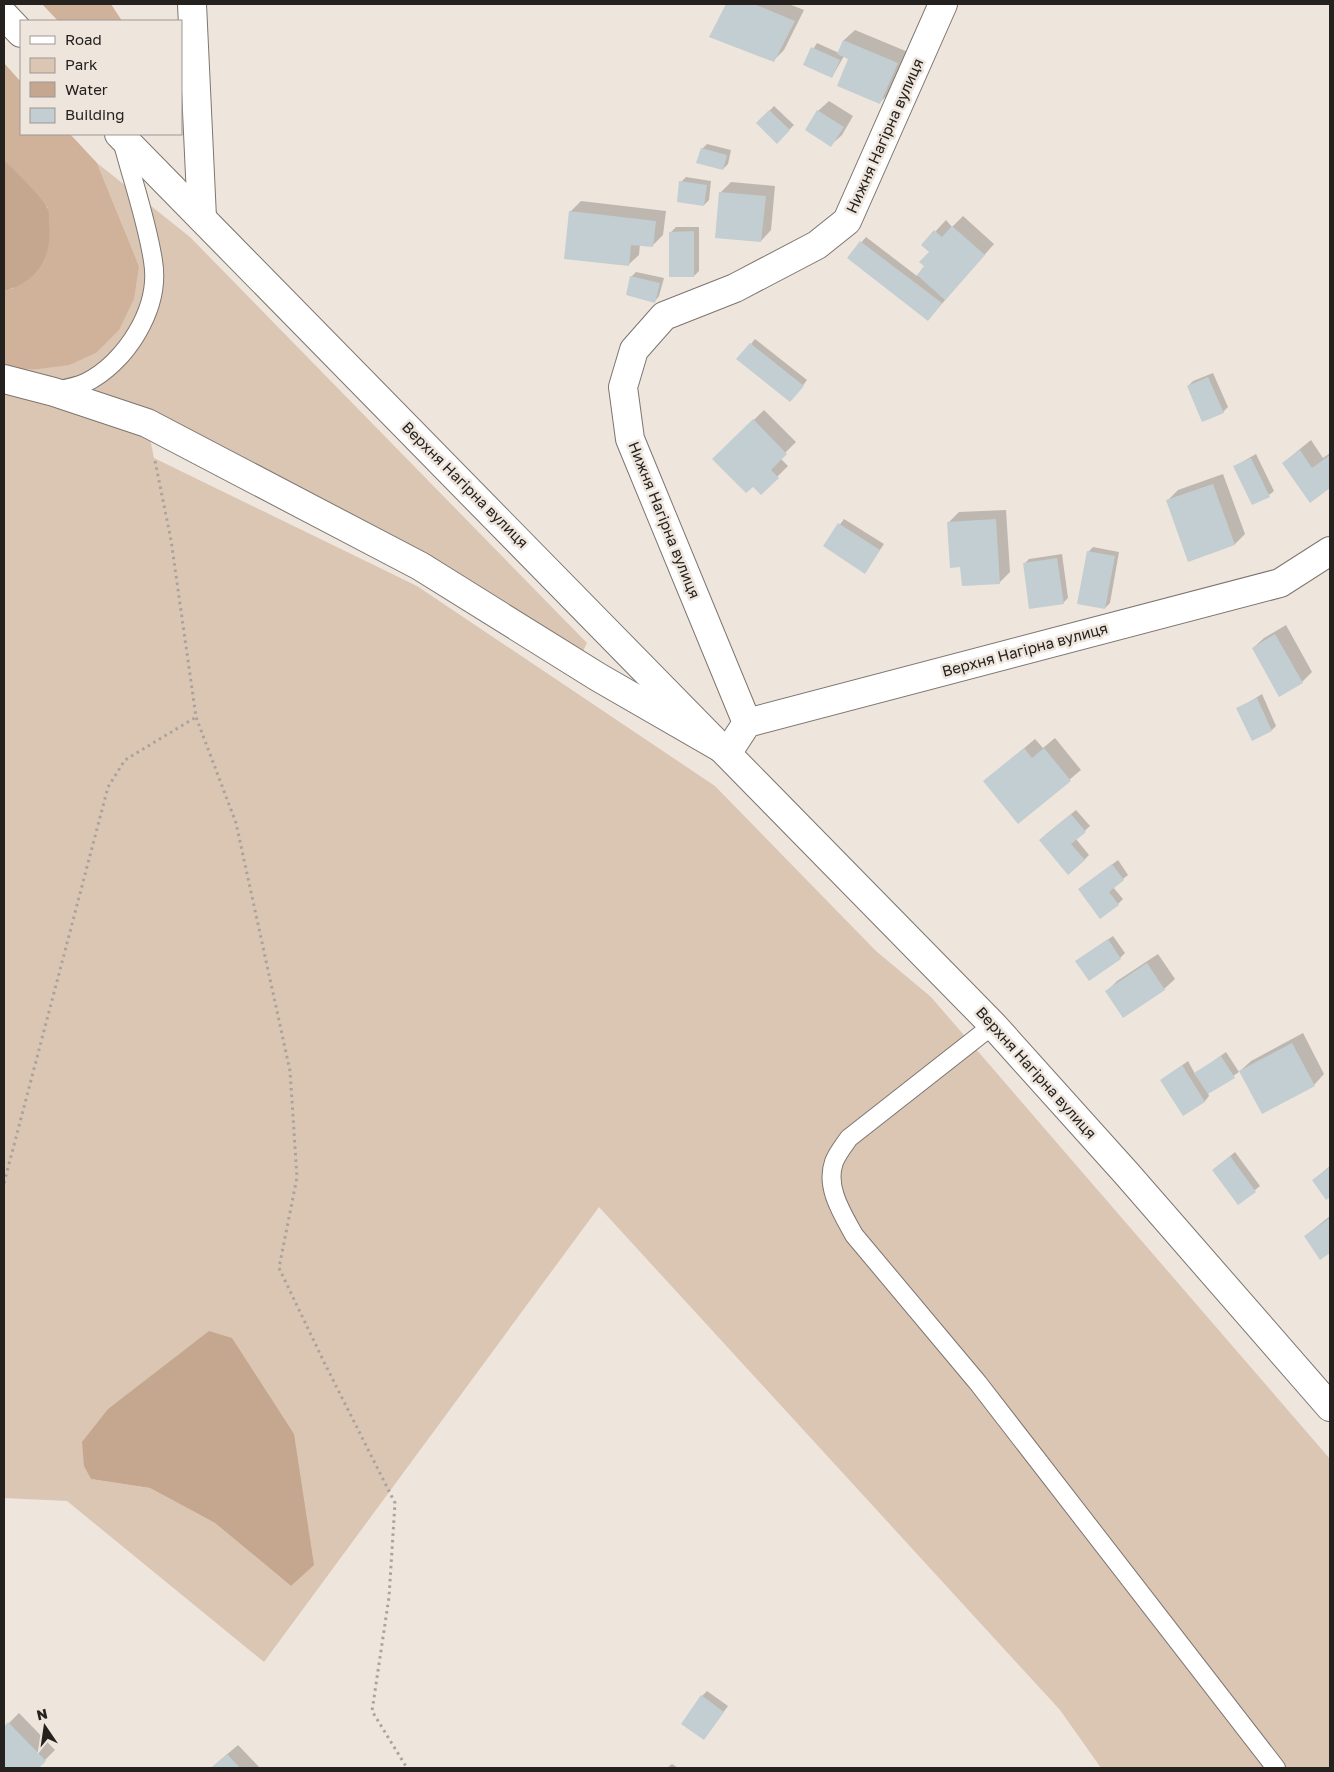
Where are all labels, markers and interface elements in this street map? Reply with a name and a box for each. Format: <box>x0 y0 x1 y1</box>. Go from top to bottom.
legend <box>20 20 182 135</box>
text: Road <box>65 30 102 48</box>
text: Park <box>65 55 98 73</box>
street label: Нижня Нагірна вулиця <box>842 55 926 216</box>
text: Water <box>65 80 108 98</box>
text: Building <box>65 105 125 123</box>
street label: Верхня Нагірна вулиця <box>399 417 533 551</box>
street label: Нижня Нагірна вулиця <box>625 439 705 601</box>
street label: Верхня Нагірна вулиця <box>940 618 1110 680</box>
street label: Верхня Нагірна вулиця <box>973 1003 1101 1142</box>
north arrow <box>20 1702 70 1752</box>
text: N <box>35 1704 49 1723</box>

